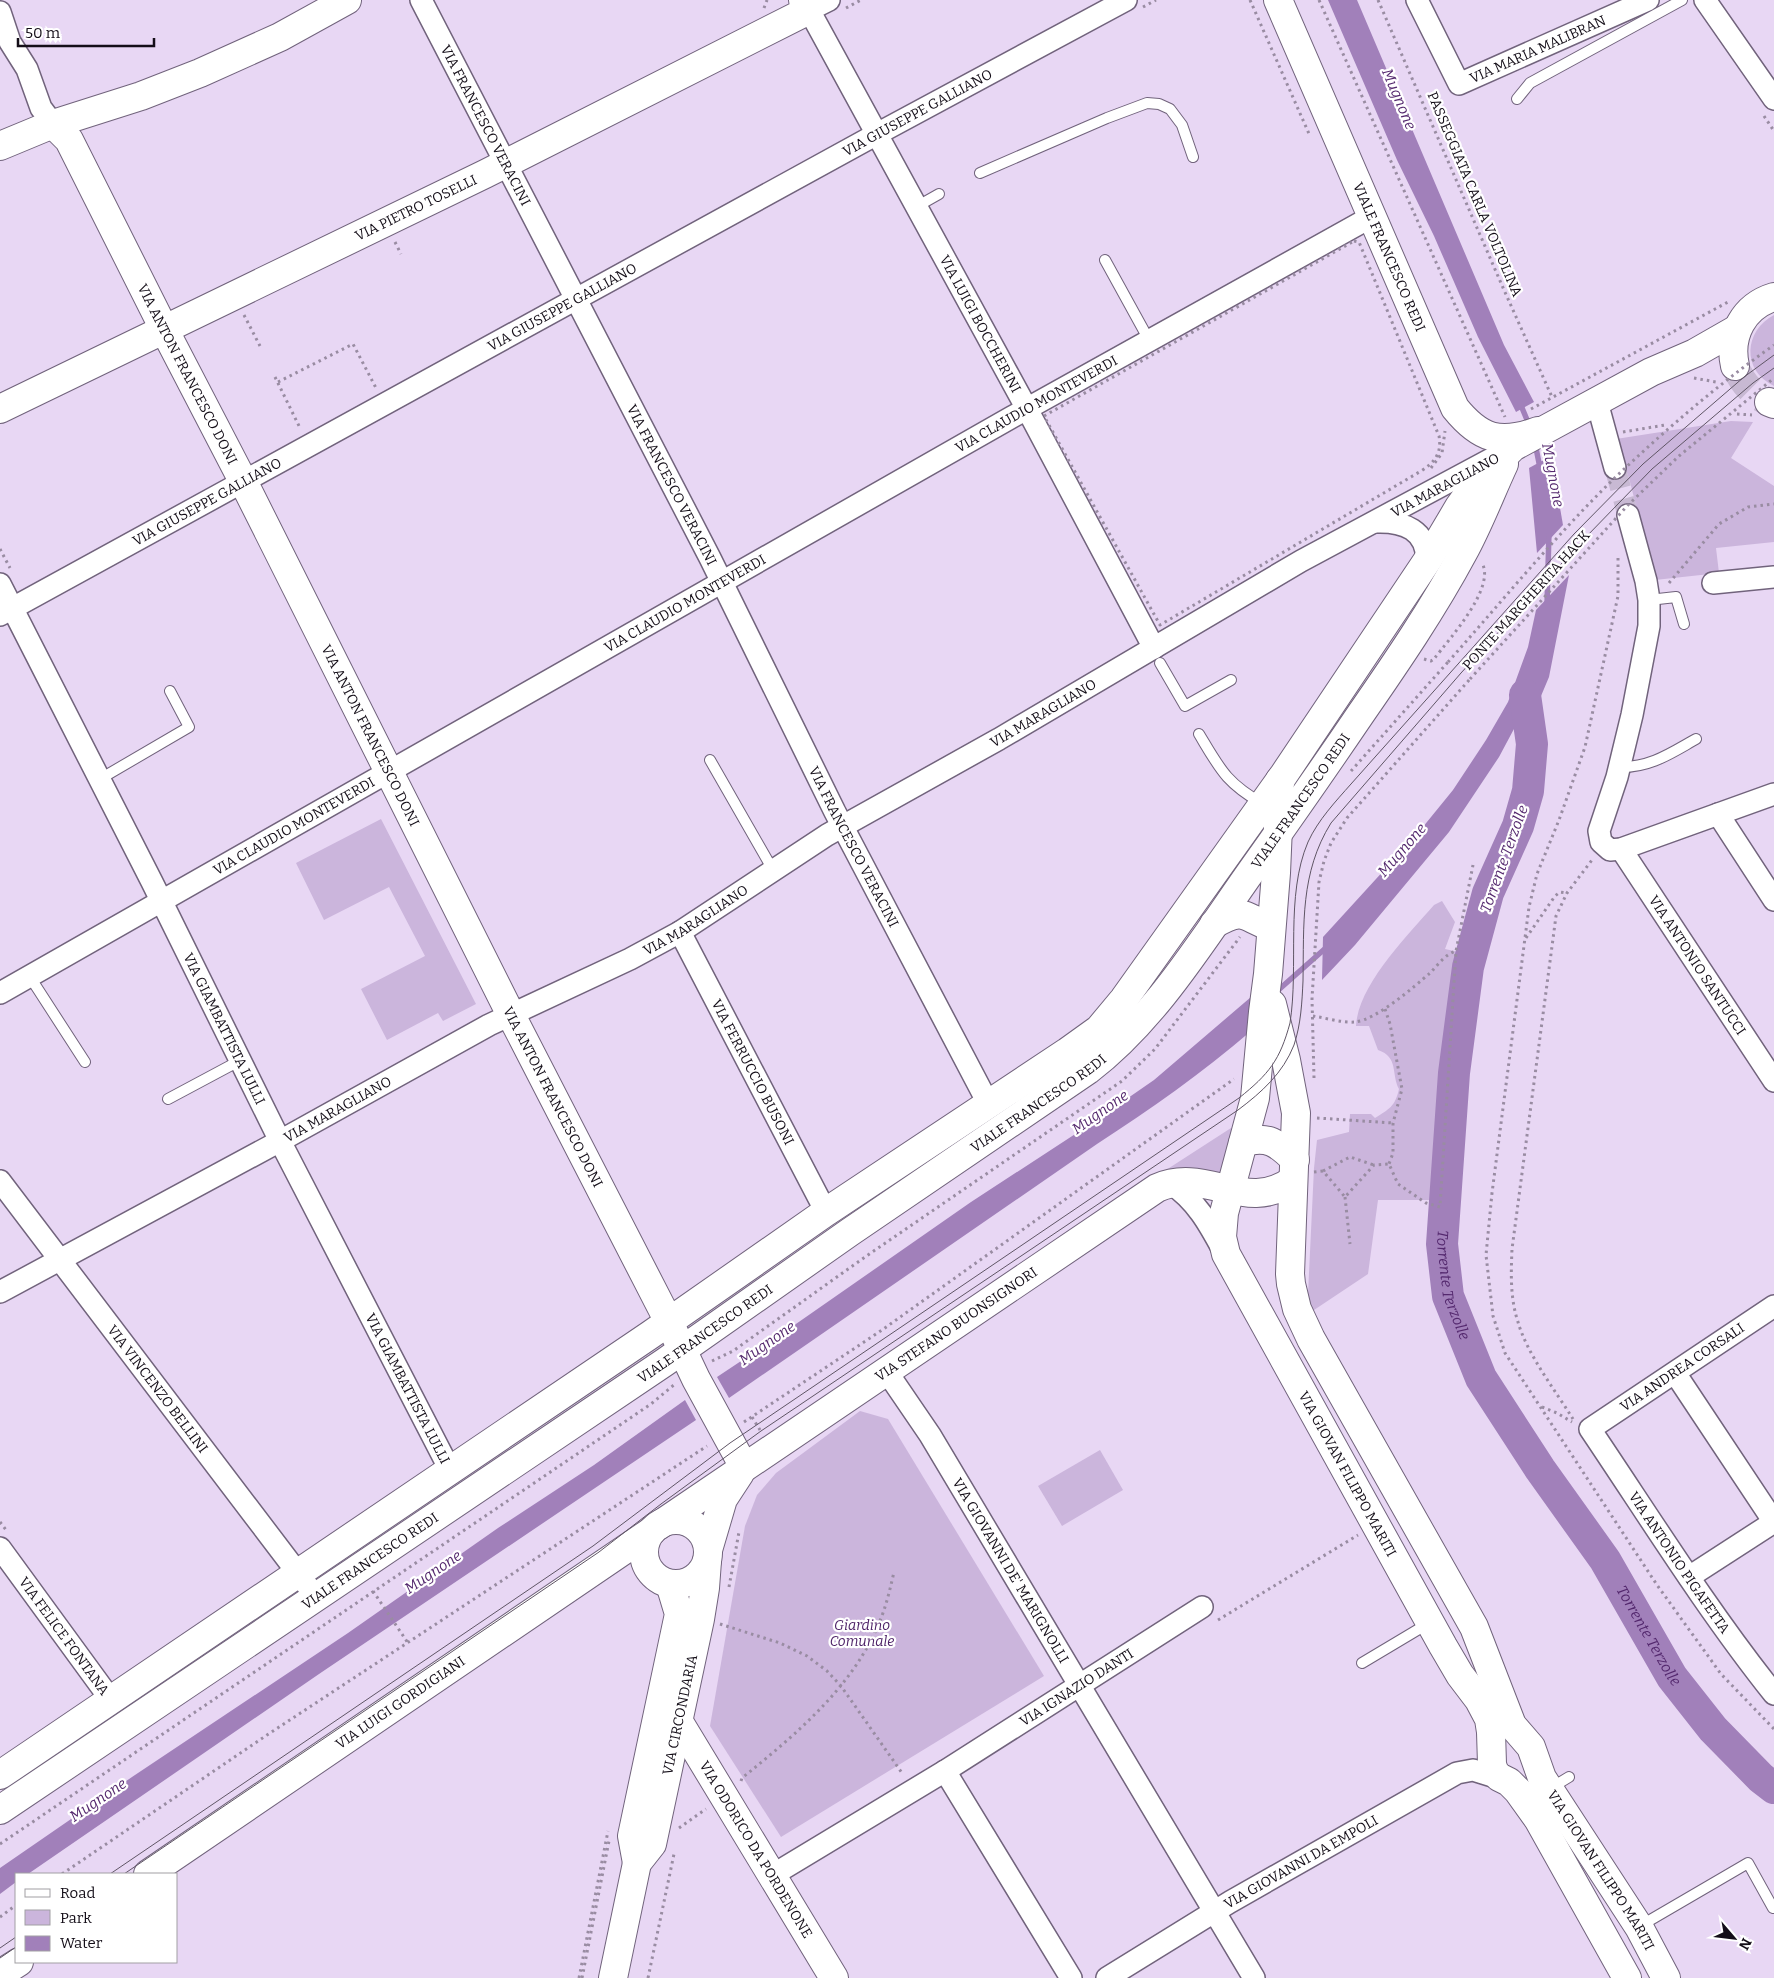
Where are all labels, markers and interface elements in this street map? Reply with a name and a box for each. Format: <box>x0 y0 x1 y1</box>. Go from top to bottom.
street label: VIA MARIA MALIBRAN <box>1467 12 1609 87</box>
scale bar <box>18 15 154 47</box>
text: 50 m <box>25 24 61 42</box>
street label: VIA FRANCESCO VERACINI <box>437 42 534 209</box>
street label: VIA GIUSEPPE GALLIANO <box>840 66 995 160</box>
water label: Mugnone <box>1378 66 1420 133</box>
street label: PASSEGGIATA CARLA VOLTOLINA <box>1424 89 1526 299</box>
street label: VIA PIETRO TOSELLI <box>352 171 480 245</box>
street label: VIALE FRANCESCO REDI <box>1349 180 1429 334</box>
street label: VIA LUIGI BOCCHERINI <box>936 252 1024 396</box>
street label: VIA GIUSEPPE GALLIANO <box>485 259 640 355</box>
street label: VIA ANTON FRANCESCO DONI <box>134 281 241 467</box>
street label: VIA CLAUDIO MONTEVERDI <box>952 352 1120 456</box>
street label: VIA FRANCESCO VERACINI <box>623 402 720 568</box>
water label: Mugnone <box>1538 442 1568 509</box>
street label: VIA MARAGLIANO <box>1388 450 1502 521</box>
street label: VIA GIUSEPPE GALLIANO <box>130 454 285 550</box>
street label: PONTE MARGHERITA HACK <box>1459 527 1594 674</box>
street label: VIA CLAUDIO MONTEVERDI <box>601 551 769 656</box>
street label: VIA ANTON FRANCESCO DONI <box>318 642 423 829</box>
street label: VIA MARAGLIANO <box>987 676 1100 751</box>
street label: VIALE FRANCESCO REDI <box>1248 730 1354 872</box>
street label: VIA FRANCESCO VERACINI <box>805 764 902 930</box>
street label: VIA CLAUDIO MONTEVERDI <box>210 774 378 879</box>
water label: Torrente Terzolle <box>1476 803 1532 915</box>
water label: Mugnone <box>1374 819 1430 880</box>
street label: VIA MARAGLIANO <box>640 882 751 959</box>
street label: VIA ANTONIO SANTUCCI <box>1645 892 1749 1038</box>
street label: VIA GIAMBATTISTA LULLI <box>179 950 269 1107</box>
street label: VIA FERRUCCIO BUSONI <box>708 997 798 1148</box>
street label: VIA ANTON FRANCESCO DONI <box>499 1004 606 1190</box>
street label: VIALE FRANCESCO REDI <box>968 1051 1110 1156</box>
street label: VIA MARAGLIANO <box>281 1073 395 1146</box>
water label: Mugnone <box>1068 1086 1132 1138</box>
water label: Torrente Terzolle <box>1433 1230 1474 1343</box>
street label: VIA STEFANO BUONSIGNORI <box>872 1264 1041 1385</box>
street label: VIALE FRANCESCO REDI <box>635 1281 776 1387</box>
street label: VIA GIAMBATTISTA LULLI <box>362 1311 453 1467</box>
water label: Mugnone <box>735 1317 799 1369</box>
street label: VIA ANDREA CORSALI <box>1617 1319 1748 1415</box>
street label: VIA VINCENZO BELLINI <box>104 1322 211 1456</box>
street label: VIA GIOVAN FILIPPO MARITI <box>1295 1388 1400 1560</box>
street label: VIA GIOVANNI DE' MARIGNOLLI <box>949 1475 1072 1666</box>
street label: VIA ANTONIO PIGAFETTA <box>1625 1489 1733 1637</box>
street label: VIALE FRANCESCO REDI <box>299 1509 442 1613</box>
water label: Mugnone <box>401 1546 465 1598</box>
street label: VIA FELICE FONTANA <box>15 1574 113 1699</box>
water label: Torrente Terzolle <box>1613 1583 1685 1690</box>
park label: Giardino Comunale <box>830 1617 894 1650</box>
street label: VIA IGNAZIO DANTI <box>1016 1645 1137 1730</box>
street label: VIA LUIGI GORDIGIANI <box>333 1653 468 1753</box>
street label: VIA CIRCONDARIA <box>659 1653 701 1776</box>
street label: VIA ODORICO DA PORDENONE <box>696 1758 816 1941</box>
water label: Mugnone <box>66 1774 130 1826</box>
street label: VIA GIOVAN FILIPPO MARITI <box>1543 1787 1658 1953</box>
street label: VIA GIOVANNI DA EMPOLI <box>1221 1812 1381 1913</box>
legend <box>15 1873 178 1963</box>
text: Road <box>60 1884 95 1902</box>
text: Park <box>60 1909 92 1927</box>
north arrow <box>1709 1913 1759 1963</box>
text: Water <box>60 1934 103 1952</box>
text: N <box>1735 1935 1755 1953</box>

